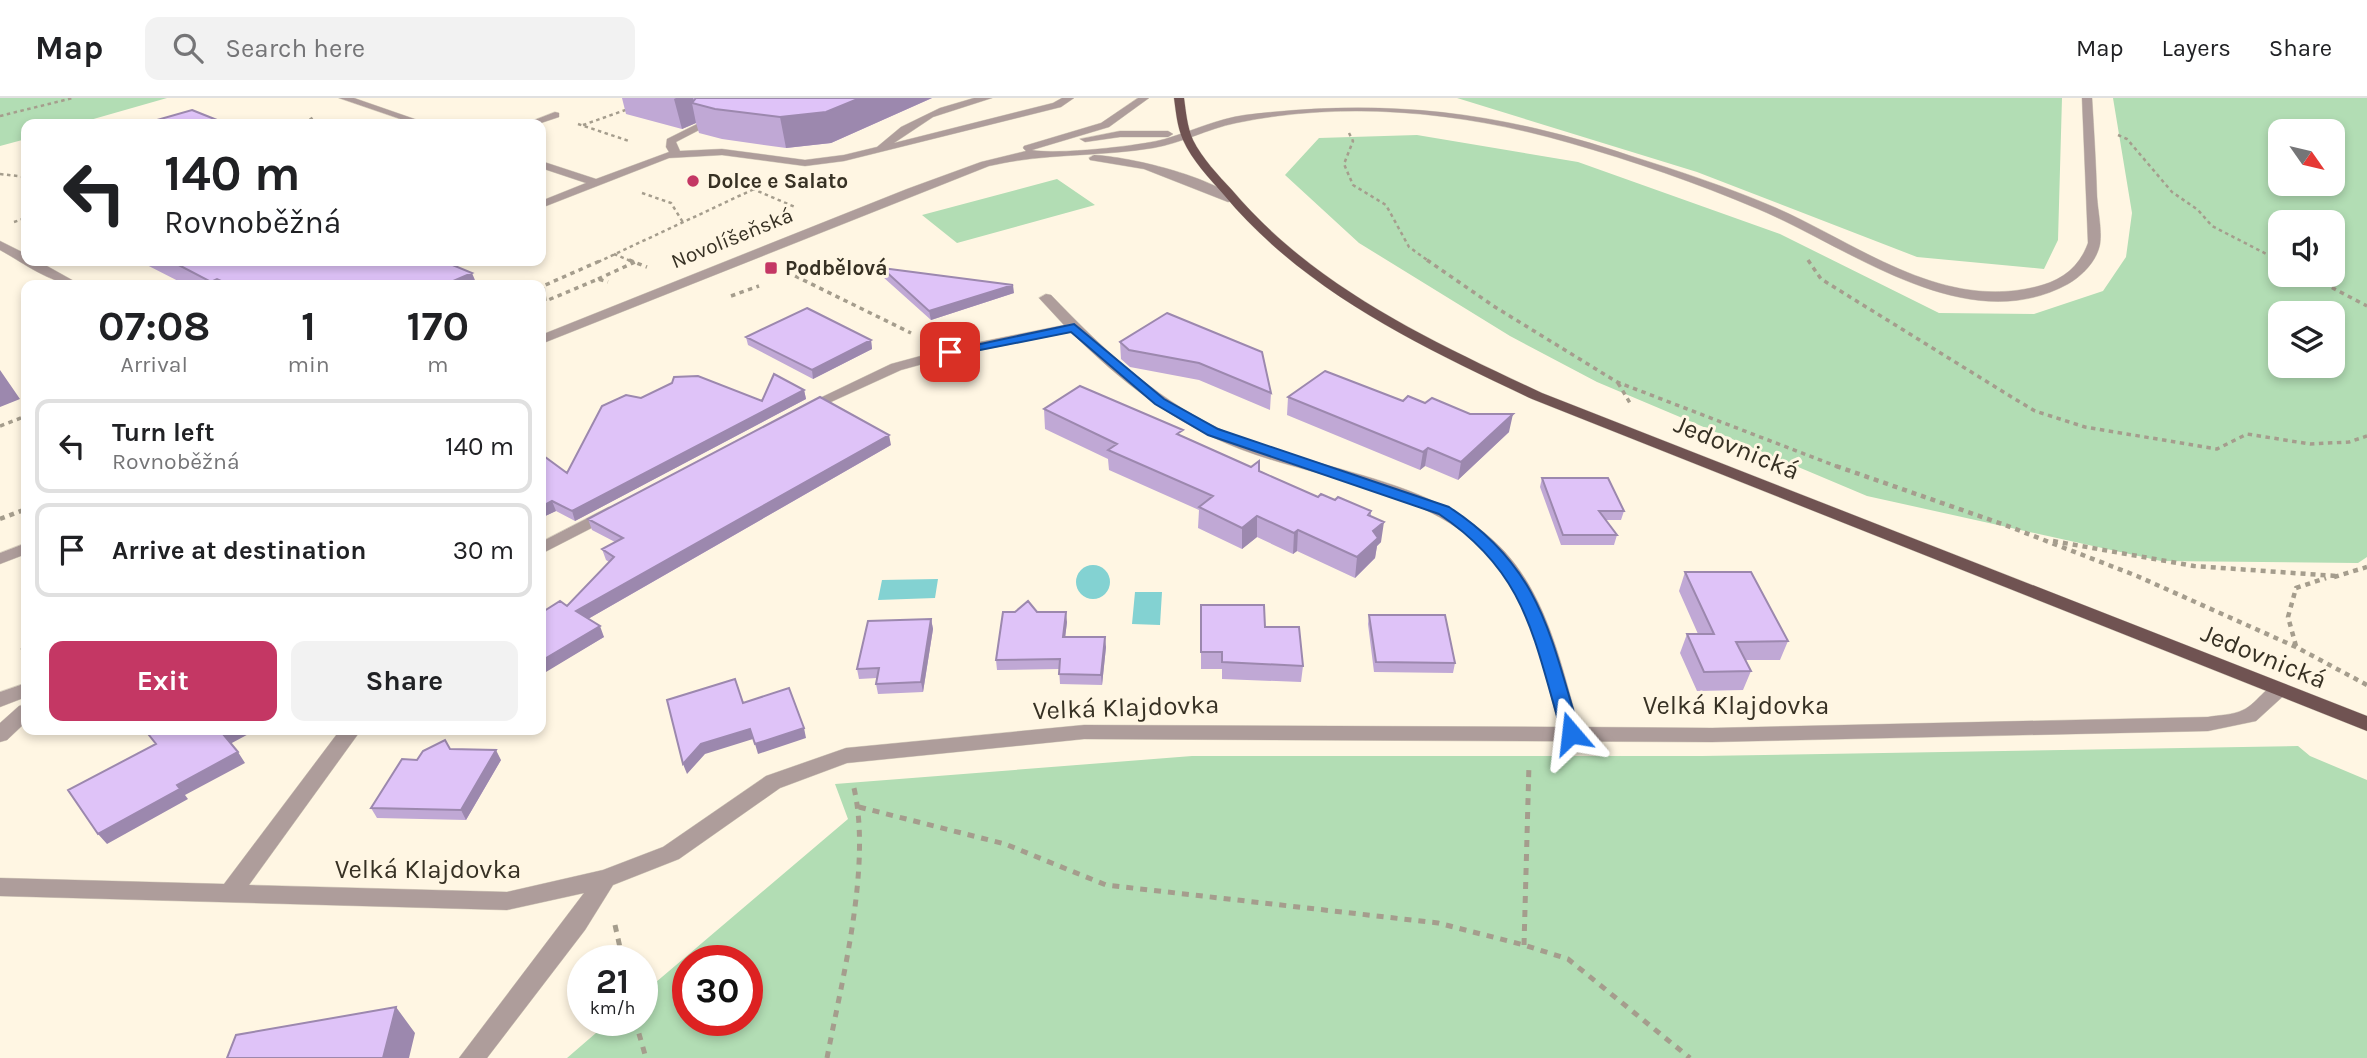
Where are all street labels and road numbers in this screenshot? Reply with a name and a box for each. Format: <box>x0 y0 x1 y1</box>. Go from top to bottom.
street label: Novolíšeňská <box>668 203 796 273</box>
street label: Jedovnická <box>1670 408 1804 487</box>
street label: Jedovnická <box>2197 617 2331 696</box>
street label: Velká Klajdovka <box>1032 689 1220 726</box>
street label: Velká Klajdovka <box>1643 690 1829 721</box>
street label: Velká Klajdovka <box>335 854 521 885</box>

